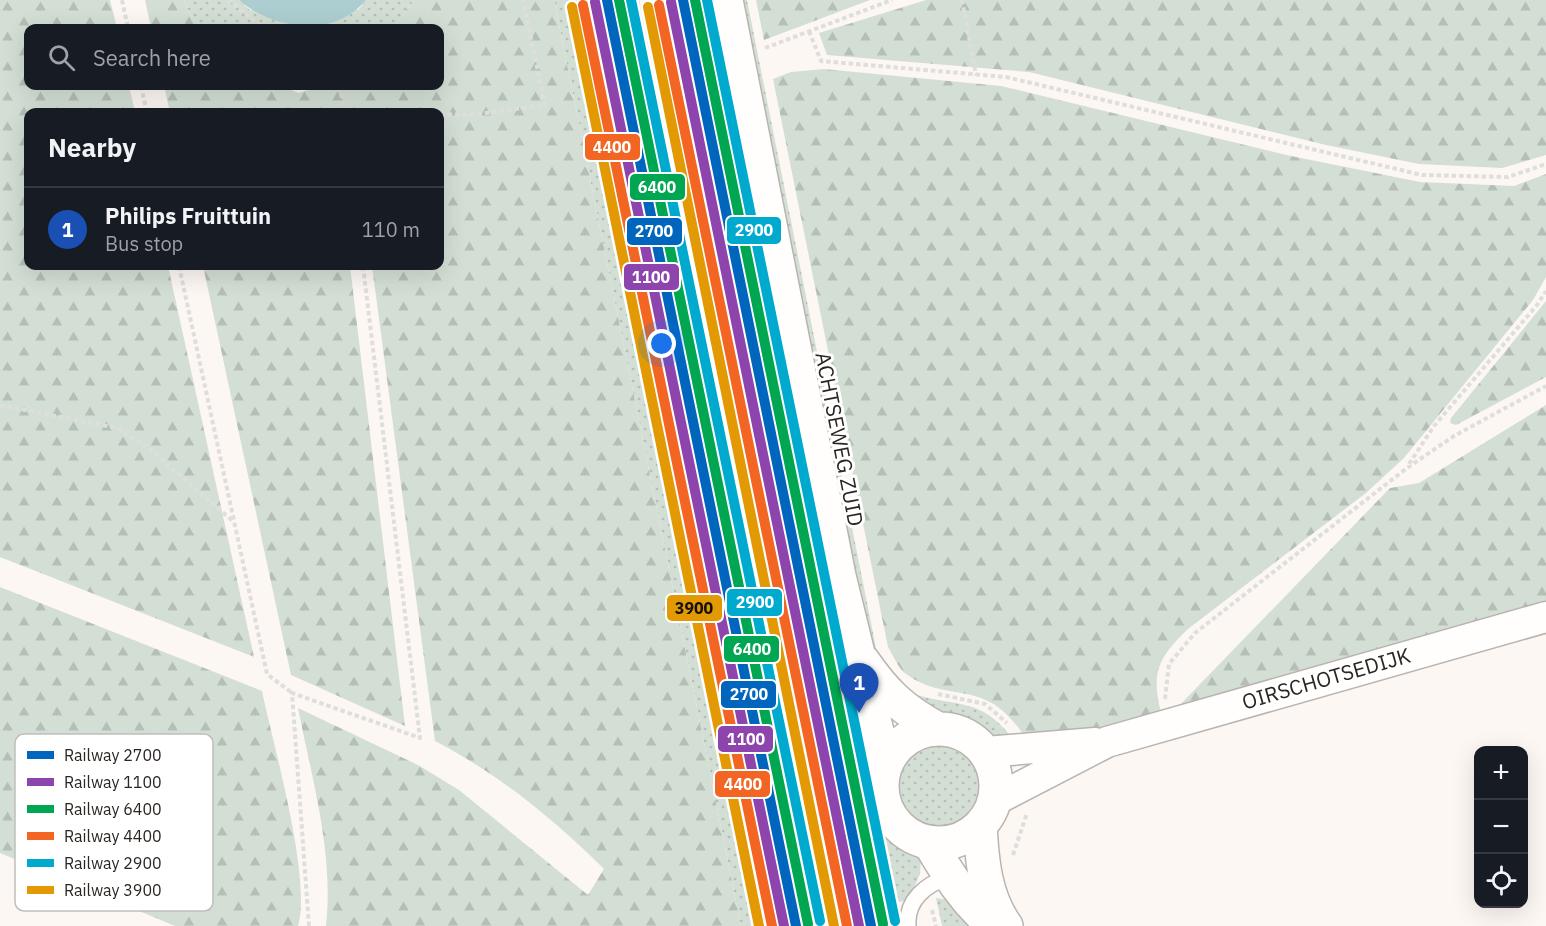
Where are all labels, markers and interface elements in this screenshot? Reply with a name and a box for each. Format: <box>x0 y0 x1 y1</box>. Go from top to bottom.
search box <box>24 24 444 90</box>
icon: search <box>45 41 78 74</box>
text: Search here <box>93 43 211 72</box>
text: Nearby <box>48 130 136 164</box>
line badge: 4400 <box>584 133 641 161</box>
text: 4400 <box>593 137 632 157</box>
line badge: 6400 <box>629 173 686 201</box>
text: 6400 <box>638 177 677 197</box>
text: Philips Fruittuin <box>105 201 271 230</box>
text: 1 <box>62 216 74 243</box>
text: 110 m <box>362 216 420 243</box>
line badge: 2900 <box>726 216 782 245</box>
line badge: 2700 <box>626 217 683 246</box>
text: 2900 <box>735 220 774 240</box>
text: 2700 <box>635 221 674 241</box>
text: Bus stop <box>105 230 183 257</box>
line badge: 1100 <box>623 263 680 291</box>
text: 1100 <box>632 267 671 287</box>
your location <box>647 329 676 358</box>
street label: ACHTSEWEG ZUID <box>809 350 871 528</box>
line badge: 2900 <box>726 588 783 617</box>
text: 2900 <box>736 592 775 612</box>
line badge: 3900 <box>666 594 723 622</box>
text: 3900 <box>675 598 714 618</box>
line badge: 6400 <box>723 635 780 663</box>
text: 6400 <box>733 639 772 659</box>
street label: OIRSCHOTSEDIJK <box>1239 641 1413 715</box>
pin: 1 <box>840 664 878 713</box>
line badge: 2700 <box>720 680 777 709</box>
text: 2700 <box>730 684 769 704</box>
line badge: 1100 <box>717 725 774 753</box>
text: 1100 <box>727 729 766 749</box>
legend <box>15 734 213 911</box>
text: Railway 2700 <box>64 745 162 765</box>
map controls <box>1474 746 1528 908</box>
button: + <box>1474 746 1528 800</box>
line badge: 4400 <box>714 770 771 798</box>
text: Railway 1100 <box>64 772 162 792</box>
text: 4400 <box>724 774 763 794</box>
text: Railway 6400 <box>64 799 162 819</box>
button: − <box>1474 800 1528 854</box>
text: Railway 4400 <box>64 826 162 846</box>
text: Railway 2900 <box>64 853 162 873</box>
button: locate <box>1474 854 1528 908</box>
text: Railway 3900 <box>64 880 162 900</box>

